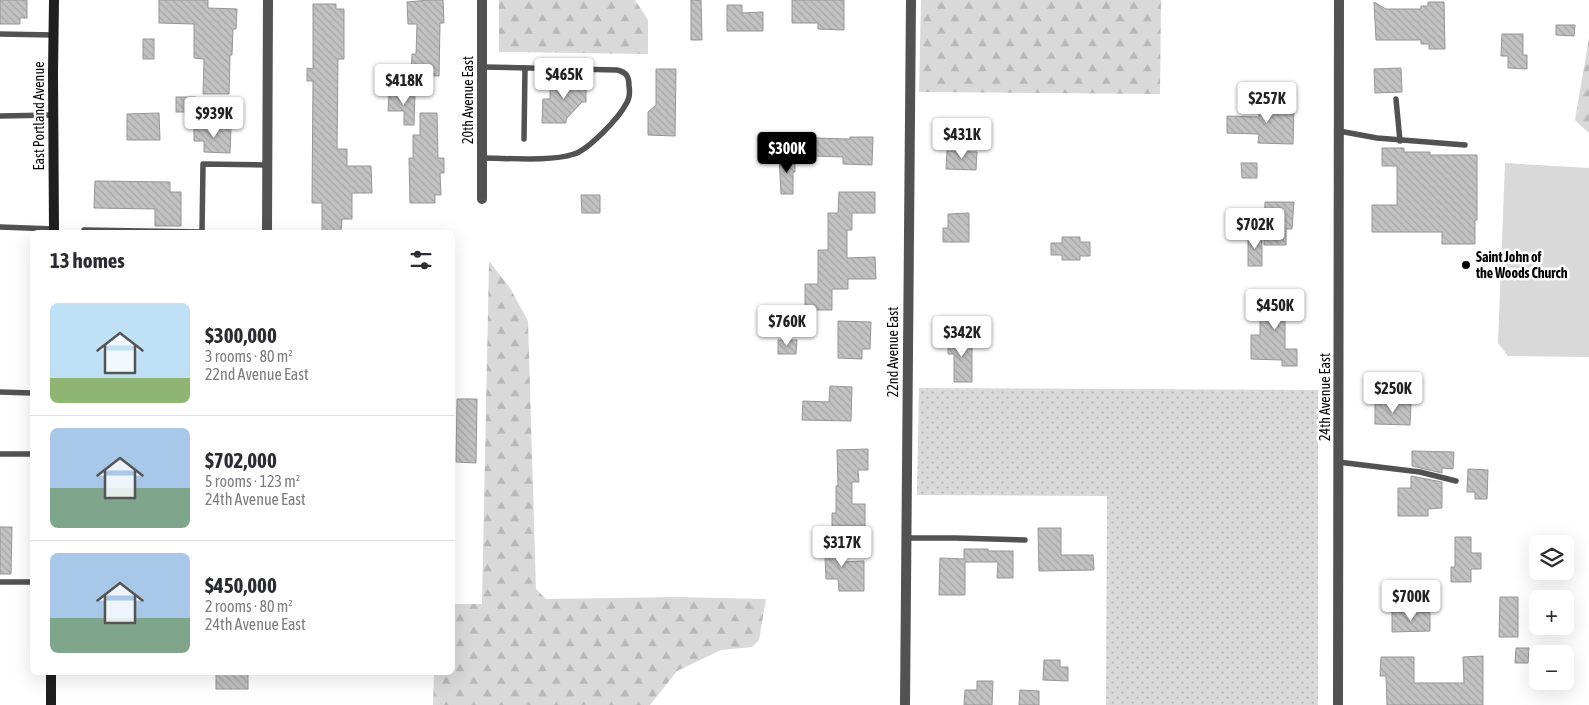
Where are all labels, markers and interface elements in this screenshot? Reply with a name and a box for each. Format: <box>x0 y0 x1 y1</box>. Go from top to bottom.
street label: 20th Avenue East <box>460 56 476 144</box>
pin: $465K <box>529 58 599 100</box>
street label: East Portland Avenue <box>31 61 47 171</box>
pin: $418K <box>369 64 439 106</box>
text: $465K <box>545 65 583 83</box>
text: $418K <box>385 71 423 89</box>
pin: $257K <box>1232 82 1302 124</box>
text: $257K <box>1248 89 1286 107</box>
pin: $939K <box>179 96 249 139</box>
text: $939K <box>195 104 233 122</box>
pin: $431K <box>927 118 997 160</box>
text: $431K <box>943 125 981 143</box>
pin: $300K <box>752 132 822 174</box>
text: $300K <box>768 139 806 157</box>
pin: $702K <box>1220 208 1290 250</box>
text: $702K <box>1236 215 1274 233</box>
icon: filters <box>407 246 435 274</box>
text: 13 homes <box>50 248 125 272</box>
place label: Saint John of the Woods Church <box>1475 249 1568 281</box>
marker: Saint John of the Woods Church <box>1460 259 1472 271</box>
pin: $450K <box>1240 288 1310 331</box>
text: $450K <box>1256 296 1294 314</box>
pin: $760K <box>752 304 822 347</box>
street label: 22nd Avenue East <box>885 307 901 397</box>
text: $760K <box>768 312 806 330</box>
pin: $342K <box>927 316 997 358</box>
icon: home <box>90 323 150 383</box>
text: $300,000 <box>205 323 277 347</box>
text: $342K <box>943 323 981 341</box>
text: 3 rooms · 80 m² <box>205 347 293 365</box>
street label: 24th Avenue East <box>1317 353 1333 441</box>
text: 22nd Avenue East <box>205 365 309 383</box>
pin: $250K <box>1358 372 1428 414</box>
text: $250K <box>1374 379 1412 397</box>
icon: home <box>90 448 150 508</box>
text: $702,000 <box>205 448 277 472</box>
text: 5 rooms · 123 m² <box>205 472 300 490</box>
text: 24th Avenue East <box>205 490 306 508</box>
pin: $317K <box>807 526 877 568</box>
text: $317K <box>823 533 861 551</box>
map controls <box>1529 535 1574 690</box>
button: layers <box>1529 535 1574 580</box>
icon: home <box>90 573 150 633</box>
text: $450,000 <box>205 573 277 597</box>
pin: $700K <box>1376 580 1446 622</box>
text: $700K <box>1392 587 1430 605</box>
button: + <box>1529 590 1574 635</box>
text: 2 rooms · 80 m² <box>205 597 293 615</box>
text: 24th Avenue East <box>205 615 306 633</box>
button: − <box>1529 645 1574 690</box>

